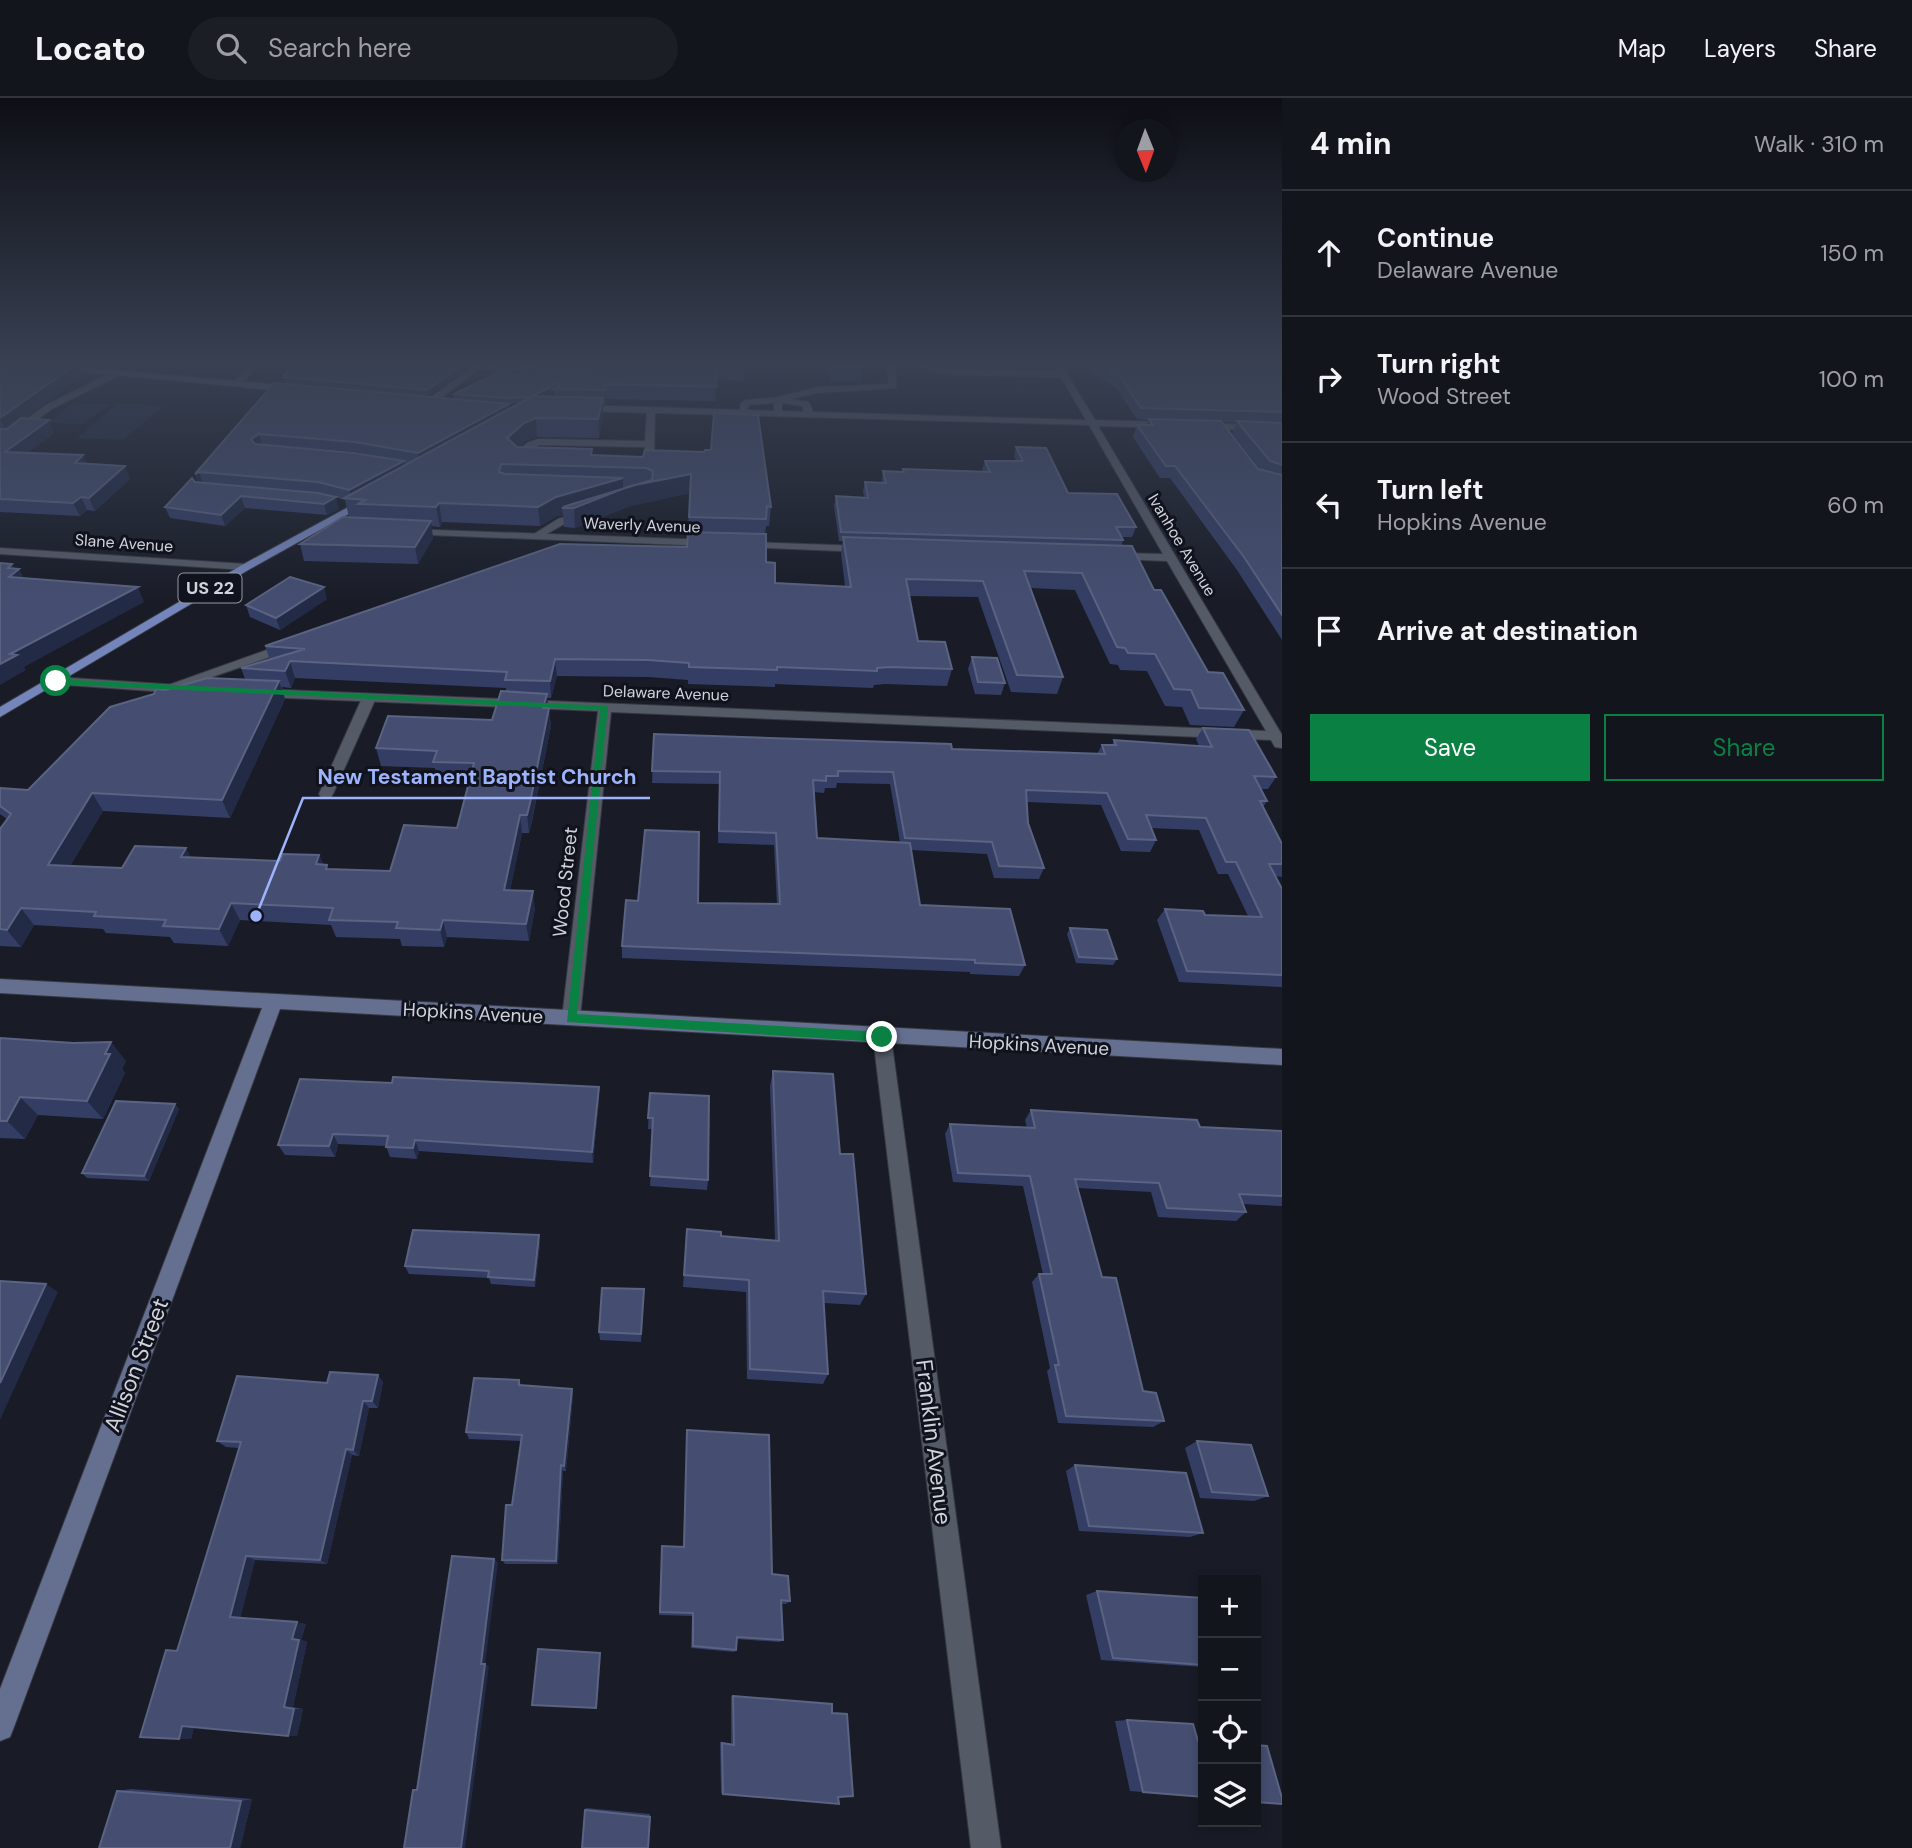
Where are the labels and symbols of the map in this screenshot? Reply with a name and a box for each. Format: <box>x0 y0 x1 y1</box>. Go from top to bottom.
north arrow <box>1114 119 1177 182</box>
street label: Ivanhoe Avenue <box>1143 490 1221 600</box>
street label: Waverly Avenue <box>583 512 701 538</box>
street label: Slane Avenue <box>74 529 174 557</box>
road number: US 22 <box>178 574 242 602</box>
route start <box>40 665 71 696</box>
street label: Delaware Avenue <box>603 680 729 706</box>
callout: New Testament Baptist Church <box>303 756 650 798</box>
text: New Testament Baptist Church <box>318 763 636 791</box>
street label: Wood Street <box>547 826 583 938</box>
street label: Hopkins Avenue <box>402 997 544 1029</box>
route end <box>866 1021 897 1052</box>
street label: Hopkins Avenue <box>968 1029 1110 1061</box>
street label: Allison Street <box>97 1294 175 1436</box>
street label: Franklin Avenue <box>909 1358 959 1526</box>

